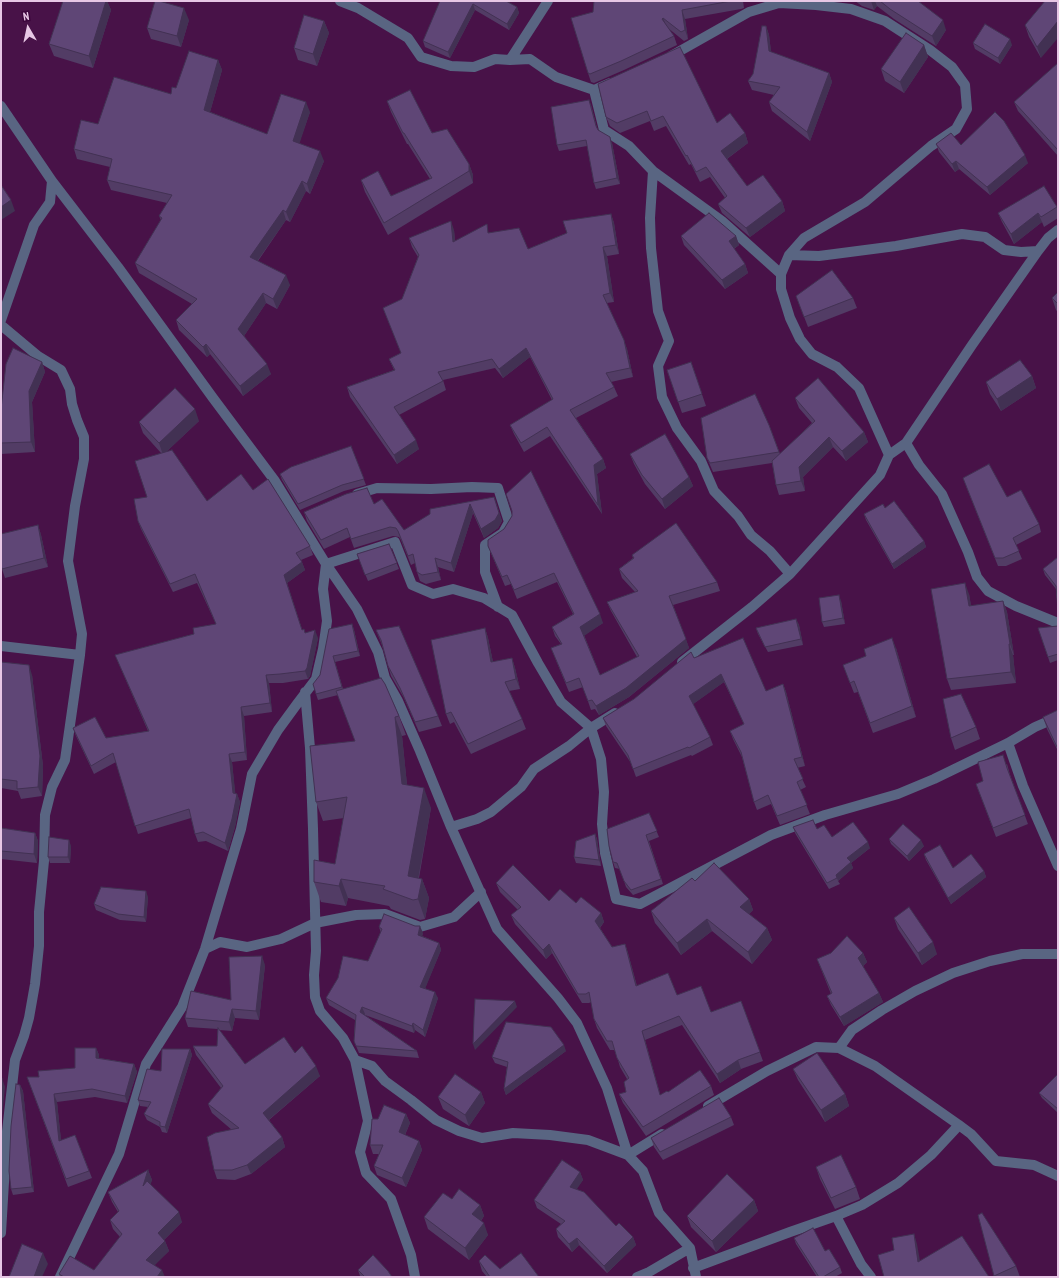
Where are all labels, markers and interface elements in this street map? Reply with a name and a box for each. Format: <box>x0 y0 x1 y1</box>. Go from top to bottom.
north arrow <box>8 8 48 48</box>
text: N <box>22 9 30 24</box>

